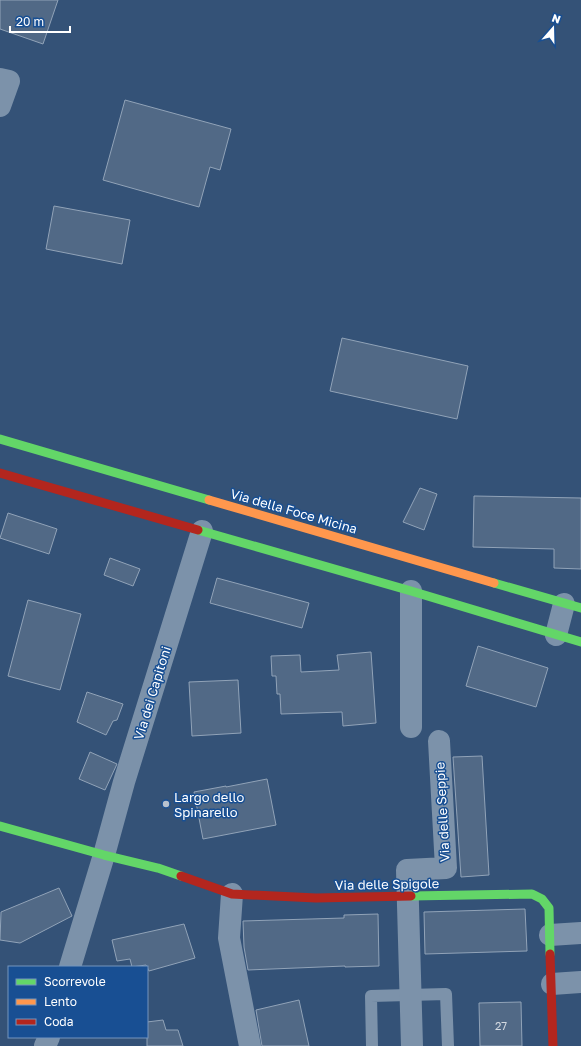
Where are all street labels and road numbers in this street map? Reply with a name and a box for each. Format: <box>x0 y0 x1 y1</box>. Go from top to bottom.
street label: Via della Foce Micina <box>229 485 359 537</box>
street label: Via dei Capitoni <box>130 644 174 742</box>
street label: Via delle Seppie <box>431 762 453 862</box>
street label: Via delle Spigole <box>335 875 439 893</box>

